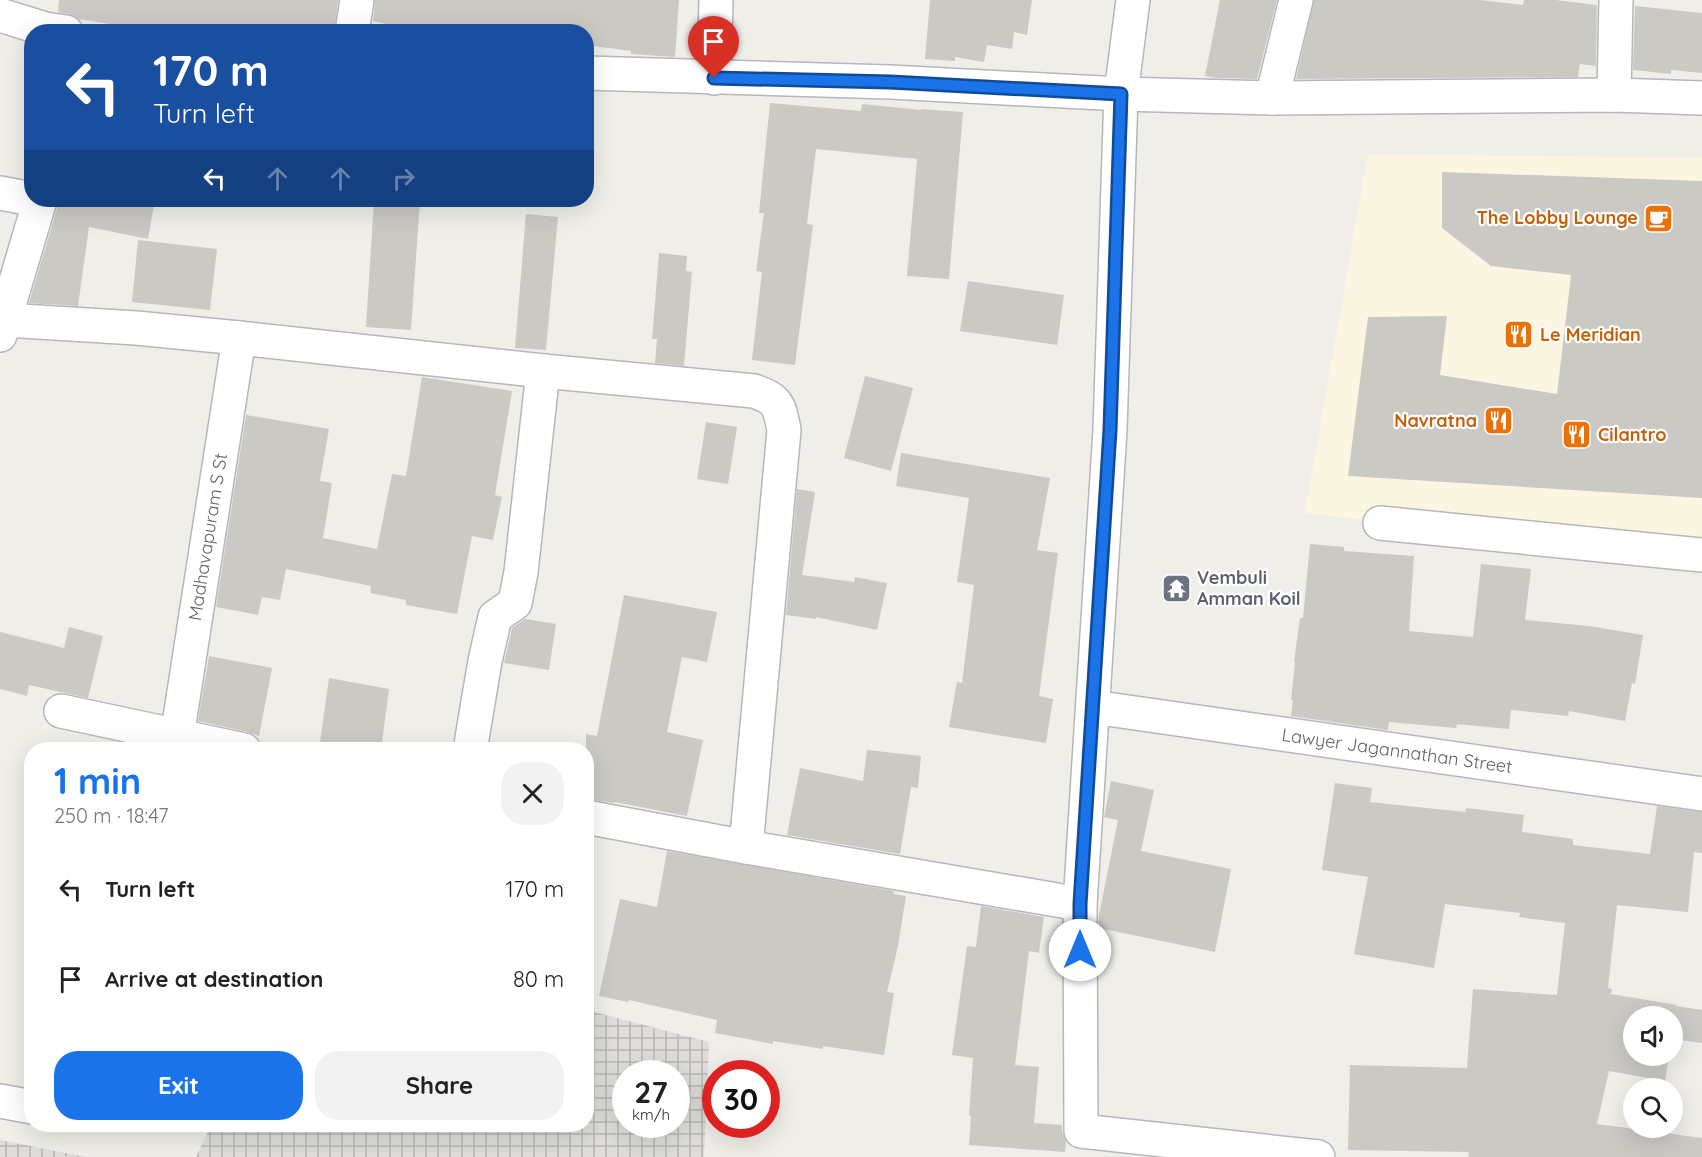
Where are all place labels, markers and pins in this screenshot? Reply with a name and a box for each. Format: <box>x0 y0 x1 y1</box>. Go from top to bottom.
pin <box>688 16 739 78</box>
cafe icon: The Lobby Lounge <box>1643 202 1675 234</box>
place label: The Lobby Lounge <box>1477 206 1638 229</box>
restaurant icon: Le Meridian <box>1503 319 1535 351</box>
place label: Le Meridian <box>1540 323 1641 346</box>
restaurant icon: Navratna <box>1482 405 1514 437</box>
place label: Navratna <box>1394 409 1477 432</box>
restaurant icon: Cilantro <box>1561 419 1593 451</box>
place label: Cilantro <box>1598 423 1666 446</box>
place label: Vembuli Amman Koil <box>1197 566 1301 610</box>
temple icon: Vembuli Amman Koil <box>1160 572 1192 604</box>

